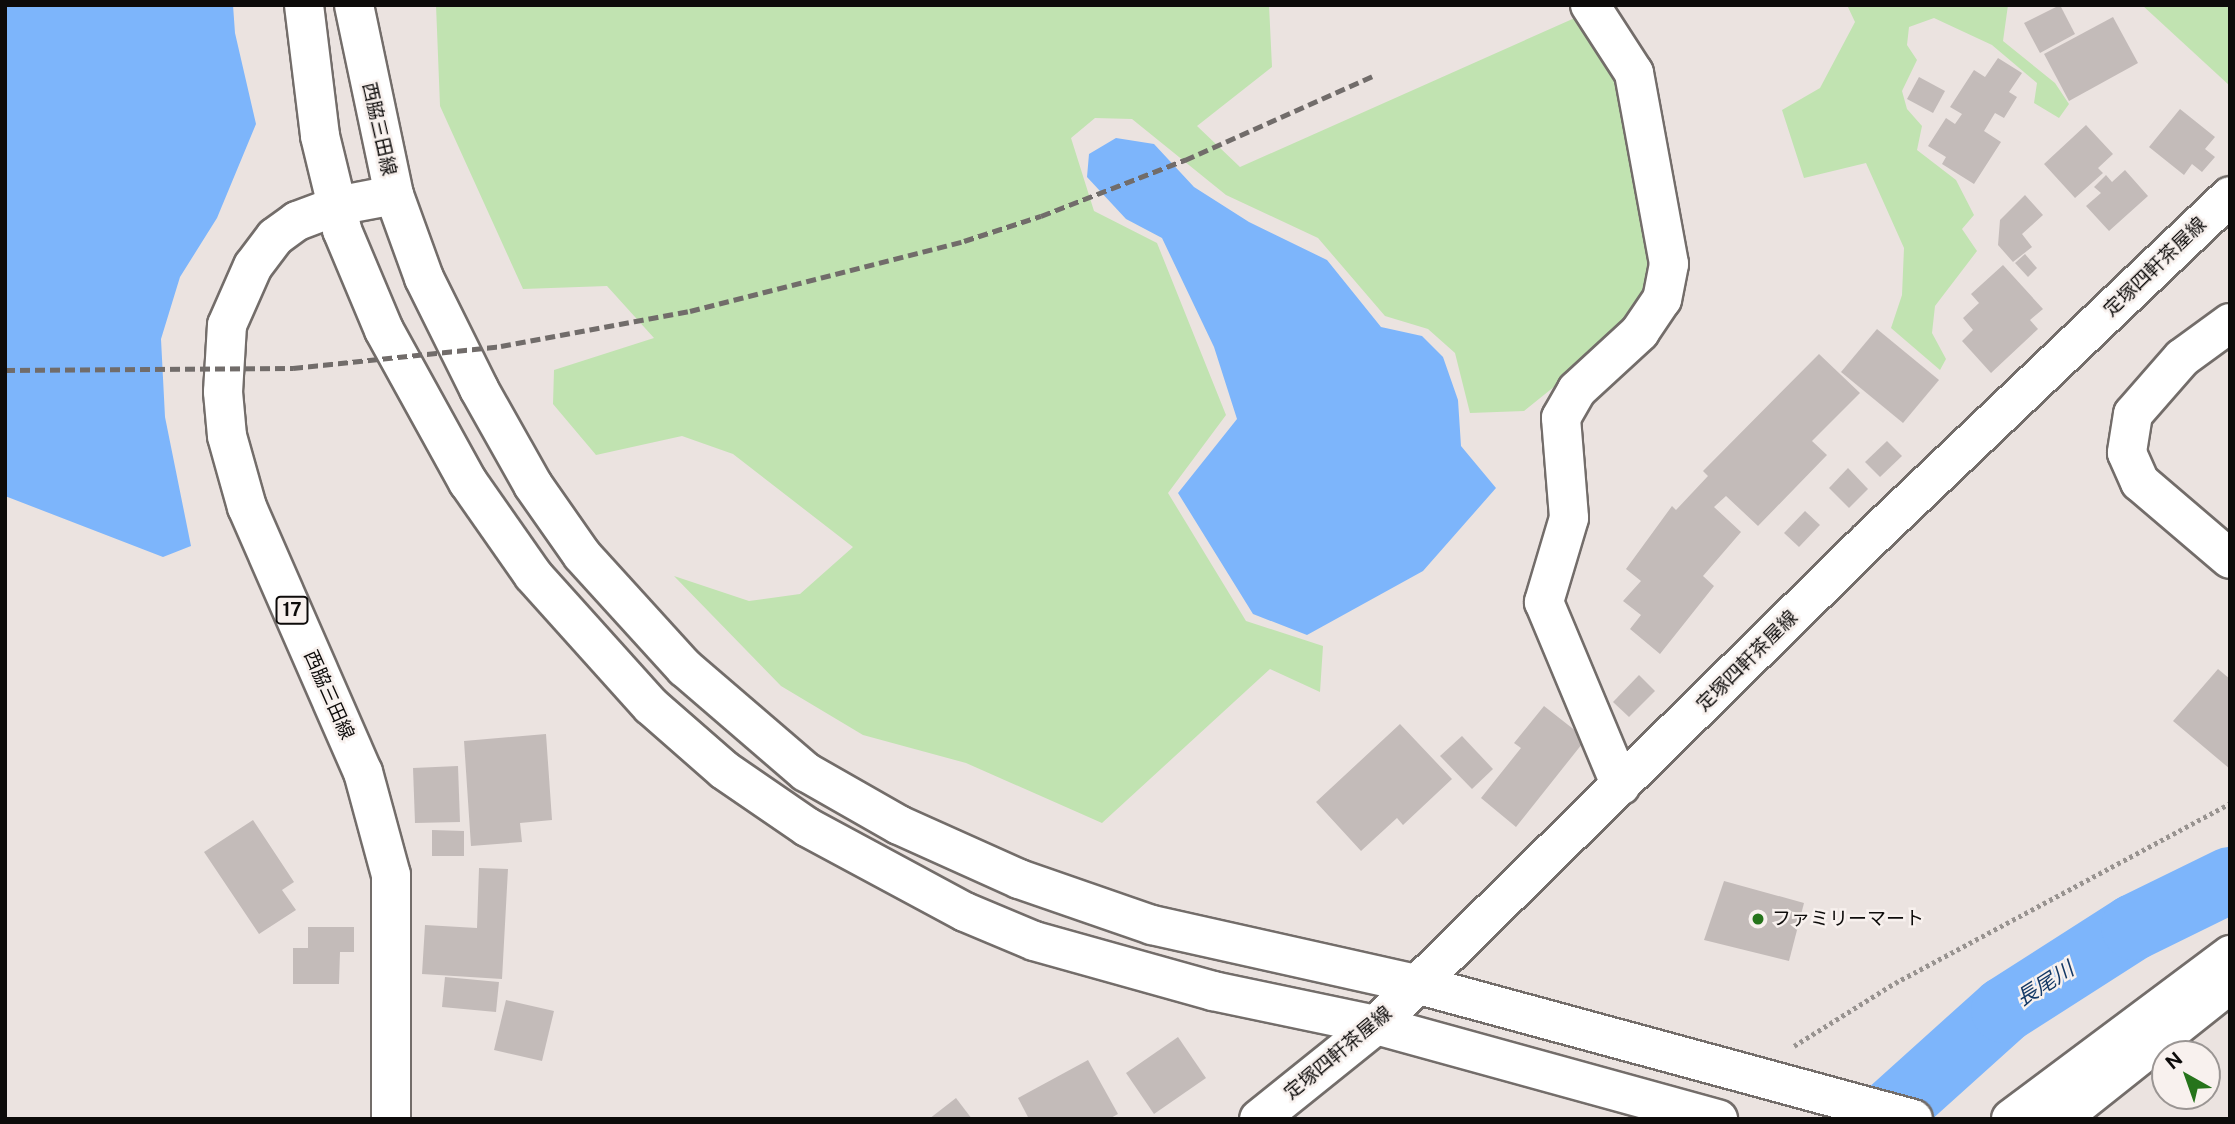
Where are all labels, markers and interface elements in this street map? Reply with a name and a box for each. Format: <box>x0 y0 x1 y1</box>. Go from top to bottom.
street label: 西脇三田線 <box>357 80 401 178</box>
street label: 定塚四軒茶屋線 <box>2099 213 2211 321</box>
road number: 17 <box>274 596 310 624</box>
street label: 定塚四軒茶屋線 <box>1692 606 1802 716</box>
street label: 西脇三田線 <box>299 647 359 743</box>
place label: ファミリーマート <box>1772 908 1924 930</box>
marker: ファミリーマート <box>1750 911 1766 927</box>
water label: 長尾川 <box>2012 957 2078 1011</box>
street label: 定塚四軒茶屋線 <box>1280 1002 1396 1104</box>
north arrow <box>2151 1040 2221 1110</box>
text: N <box>2161 1047 2187 1074</box>

